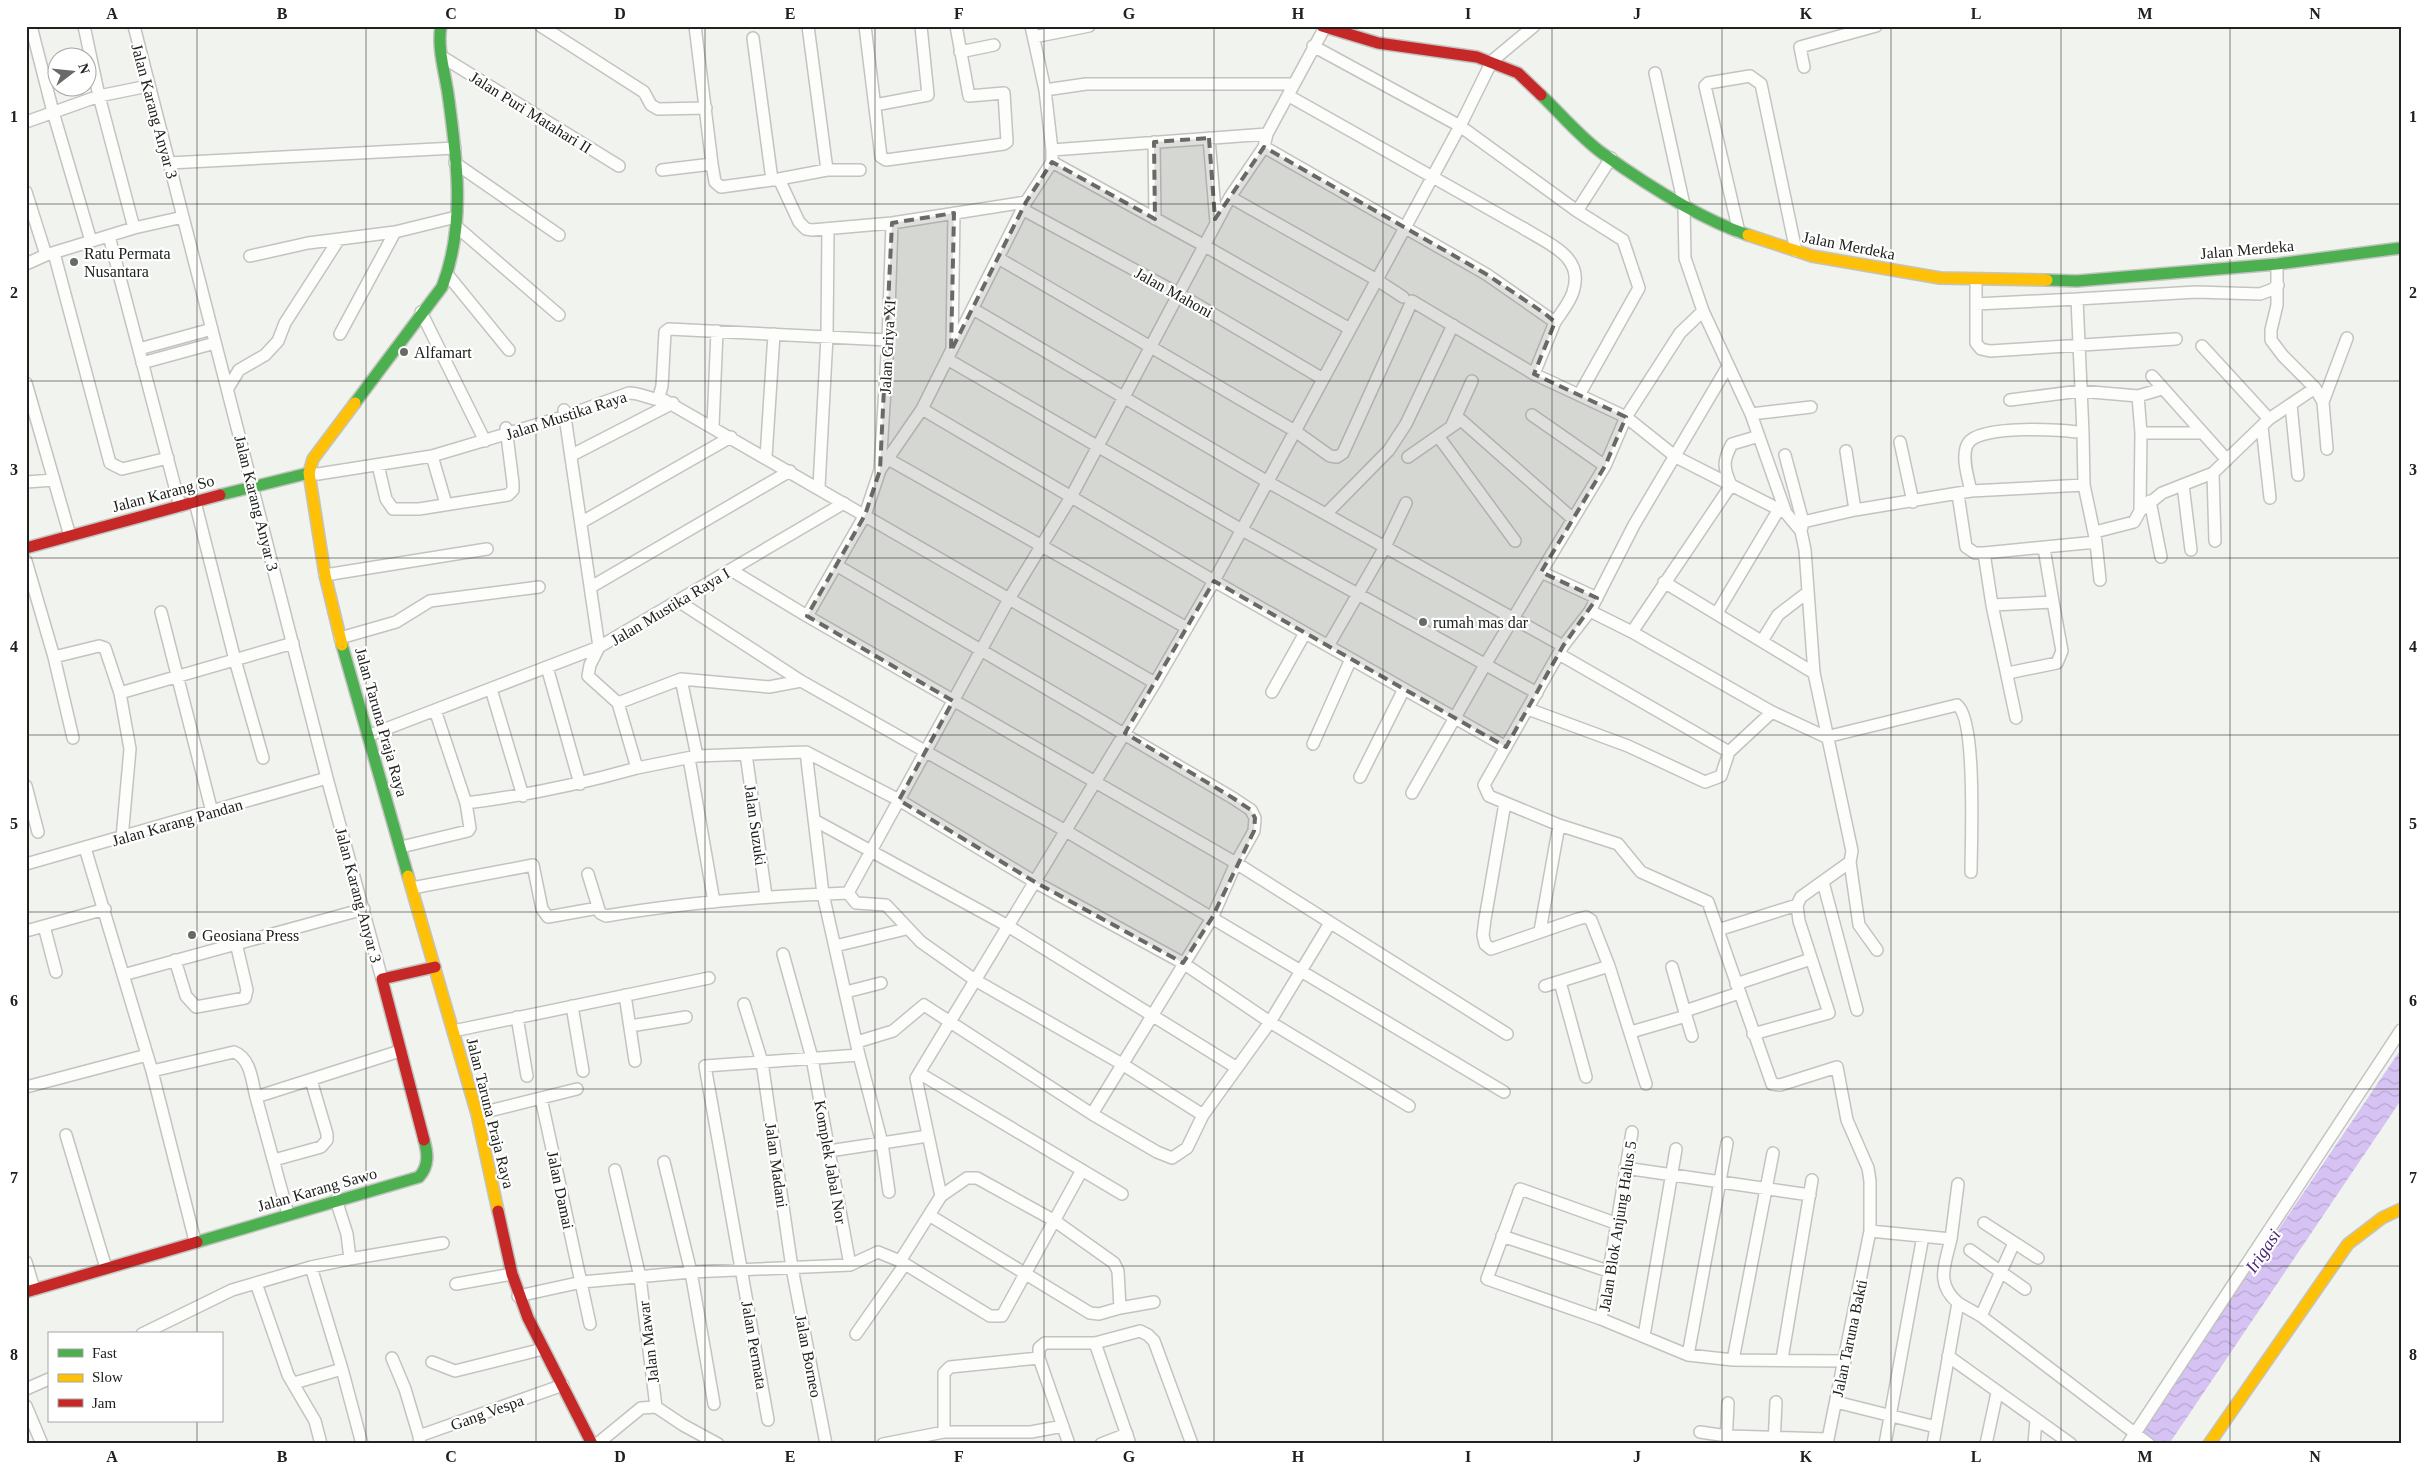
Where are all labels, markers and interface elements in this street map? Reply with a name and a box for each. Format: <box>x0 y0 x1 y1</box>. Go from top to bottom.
text: A <box>106 5 118 22</box>
text: B <box>277 5 288 22</box>
text: C <box>445 5 457 22</box>
text: D <box>614 5 626 22</box>
text: E <box>785 5 795 22</box>
text: F <box>954 5 964 22</box>
text: G <box>1123 5 1136 22</box>
text: H <box>1292 5 1305 22</box>
text: I <box>1465 5 1471 22</box>
text: J <box>1633 5 1641 22</box>
text: K <box>1800 5 1813 22</box>
text: L <box>1971 5 1981 22</box>
text: M <box>2137 5 2153 22</box>
text: N <box>2309 5 2321 22</box>
street label: Jalan Karang Anyar 3 <box>127 42 181 181</box>
north arrow <box>48 48 98 98</box>
text: N <box>75 62 93 75</box>
street label: Jalan Puri Matahari II <box>467 68 595 157</box>
text: 1 <box>10 108 18 125</box>
text: 1 <box>2409 108 2417 125</box>
street label: Jalan Merdeka <box>1801 228 1897 263</box>
street label: Jalan Merdeka <box>2200 237 2294 262</box>
place label: Ratu Permata Nusantara <box>84 245 171 280</box>
marker: Ratu Permata Nusantara <box>68 256 80 268</box>
street label: Jalan Mahoni <box>1132 264 1216 321</box>
text: 2 <box>10 284 18 301</box>
text: 2 <box>2409 284 2417 301</box>
street label: Jalan Griya XI <box>877 300 899 395</box>
place label: Alfamart <box>414 344 472 361</box>
marker: Alfamart <box>398 346 410 358</box>
street label: Jalan Mustika Raya <box>504 388 629 444</box>
street label: Jalan Karang Anyar 3 <box>230 434 282 573</box>
text: 3 <box>10 461 18 478</box>
text: 3 <box>2409 461 2417 478</box>
street label: Jalan Karang So <box>110 472 216 516</box>
street label: Jalan Mustika Raya I <box>608 564 733 649</box>
place label: rumah mas dar <box>1433 614 1529 631</box>
marker: rumah mas dar <box>1417 616 1429 628</box>
text: 4 <box>10 638 18 655</box>
text: 4 <box>2409 638 2417 655</box>
street label: Jalan Taruna Praja Raya <box>351 646 411 799</box>
street label: Jalan Suzuki <box>741 784 770 867</box>
street label: Jalan Karang Pandan <box>110 796 245 850</box>
text: 5 <box>10 815 18 832</box>
text: 5 <box>2409 815 2417 832</box>
street label: Jalan Karang Anyar 3 <box>331 826 385 965</box>
place label: Geosiana Press <box>202 927 299 944</box>
marker: Geosiana Press <box>186 929 198 941</box>
text: 6 <box>10 992 18 1009</box>
text: 6 <box>2409 992 2417 1009</box>
street label: Jalan Taruna Praja Raya <box>463 1036 517 1190</box>
street label: Komplek Jabal Nor <box>810 1099 850 1226</box>
street label: Jalan Madani <box>762 1121 791 1209</box>
street label: Jalan Blok Anjung Halus 5 <box>1596 1140 1640 1313</box>
street label: Jalan Damai <box>544 1149 577 1231</box>
street label: Jalan Karang Sawo <box>255 1164 379 1216</box>
text: 7 <box>10 1169 18 1186</box>
text: 7 <box>2409 1169 2417 1186</box>
water label: Irigasi <box>2241 1226 2285 1277</box>
street label: Jalan Taruna Bakti <box>1829 1277 1870 1398</box>
street label: Jalan Mawar <box>635 1299 662 1384</box>
street label: Jalan Permata <box>738 1300 771 1391</box>
street label: Jalan Borneo <box>792 1313 825 1399</box>
legend <box>48 1332 222 1422</box>
text: Fast <box>92 1345 118 1361</box>
text: 8 <box>10 1346 18 1363</box>
text: 8 <box>2409 1346 2417 1363</box>
text: Slow <box>92 1369 123 1385</box>
street label: Gang Vespa <box>448 1391 526 1434</box>
text: Jam <box>92 1395 116 1411</box>
text: A <box>106 1448 118 1465</box>
text: B <box>277 1448 288 1465</box>
text: C <box>445 1448 457 1465</box>
text: D <box>614 1448 626 1465</box>
text: E <box>785 1448 795 1465</box>
text: F <box>954 1448 964 1465</box>
text: G <box>1123 1448 1136 1465</box>
text: H <box>1292 1448 1305 1465</box>
text: I <box>1465 1448 1471 1465</box>
text: J <box>1633 1448 1641 1465</box>
text: K <box>1800 1448 1813 1465</box>
text: L <box>1971 1448 1981 1465</box>
text: M <box>2137 1448 2153 1465</box>
text: N <box>2309 1448 2321 1465</box>

